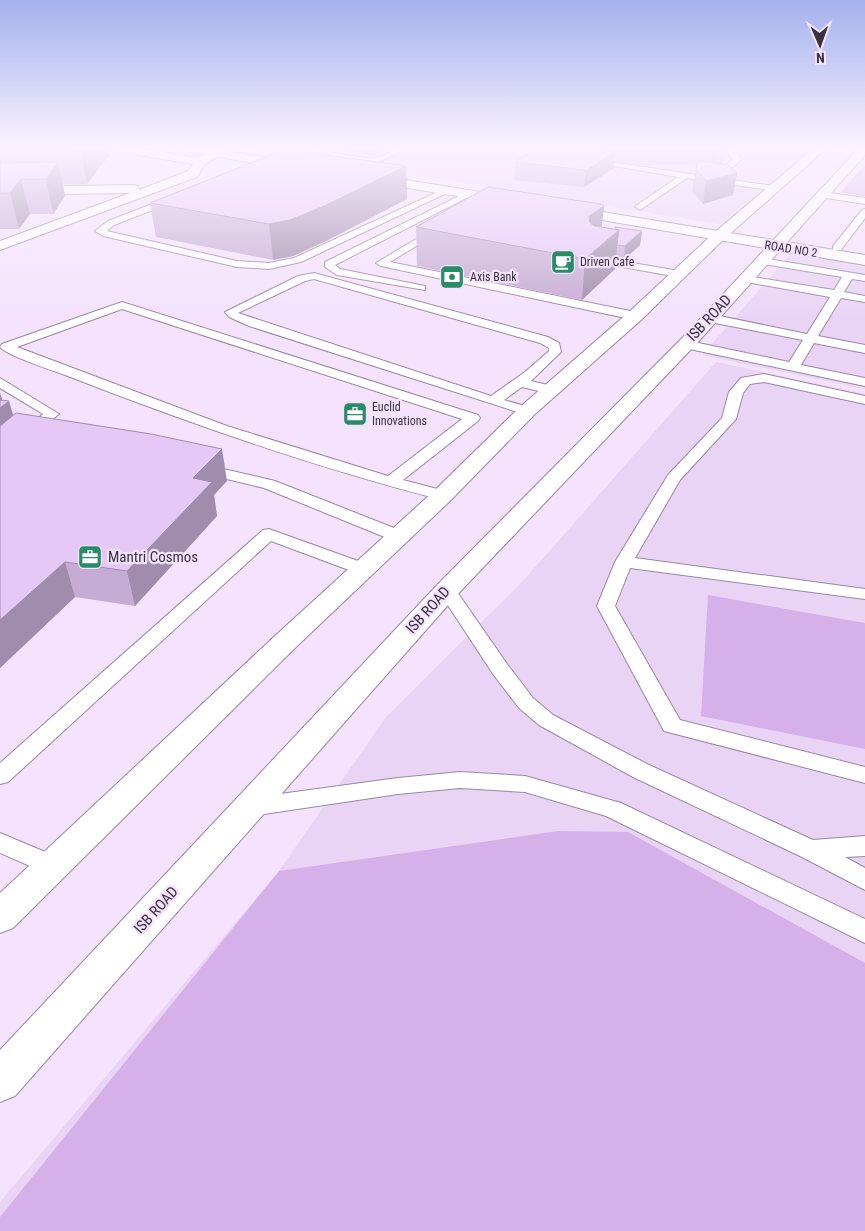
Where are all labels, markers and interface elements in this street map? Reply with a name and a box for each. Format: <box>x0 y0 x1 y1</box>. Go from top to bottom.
north arrow <box>795 20 845 70</box>
text: N <box>816 50 825 66</box>
street label: ROAD NO 2 <box>764 238 818 260</box>
cafe icon: Driven Cafe <box>550 249 576 275</box>
place label: Driven Cafe <box>580 255 635 269</box>
bank icon: Axis Bank <box>439 264 465 290</box>
place label: Axis Bank <box>470 270 517 284</box>
street label: ISB ROAD <box>683 291 735 345</box>
place label: Euclid Innovations <box>372 400 427 428</box>
office icon: Euclid Innovations <box>342 401 368 427</box>
office icon: Mantri Cosmos <box>77 544 103 570</box>
place label: Mantri Cosmos <box>108 548 198 566</box>
street label: ISB ROAD <box>402 583 454 637</box>
street label: ISB ROAD <box>130 883 182 937</box>

